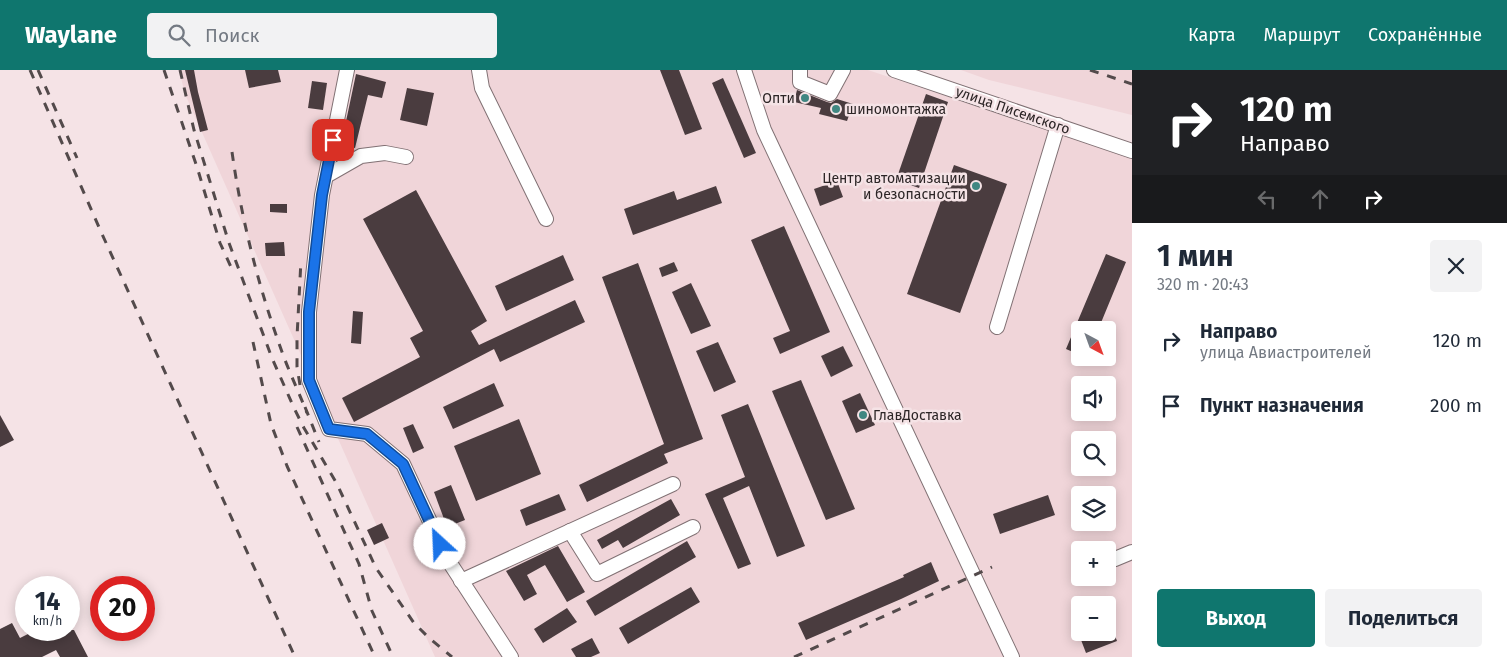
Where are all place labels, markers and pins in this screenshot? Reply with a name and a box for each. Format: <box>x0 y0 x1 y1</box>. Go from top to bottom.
place label: Опти <box>762 90 795 107</box>
marker: Опти <box>799 92 811 104</box>
place label: шиномонтажка <box>846 101 946 118</box>
marker: шиномонтажка <box>830 103 842 115</box>
pin <box>312 119 354 161</box>
place label: Центр автоматизации и безопасности <box>822 170 966 203</box>
marker: Центр автоматизации и безопасности <box>970 180 982 192</box>
place label: ГлавДоставка <box>873 407 962 424</box>
marker: ГлавДоставка <box>857 409 869 421</box>

